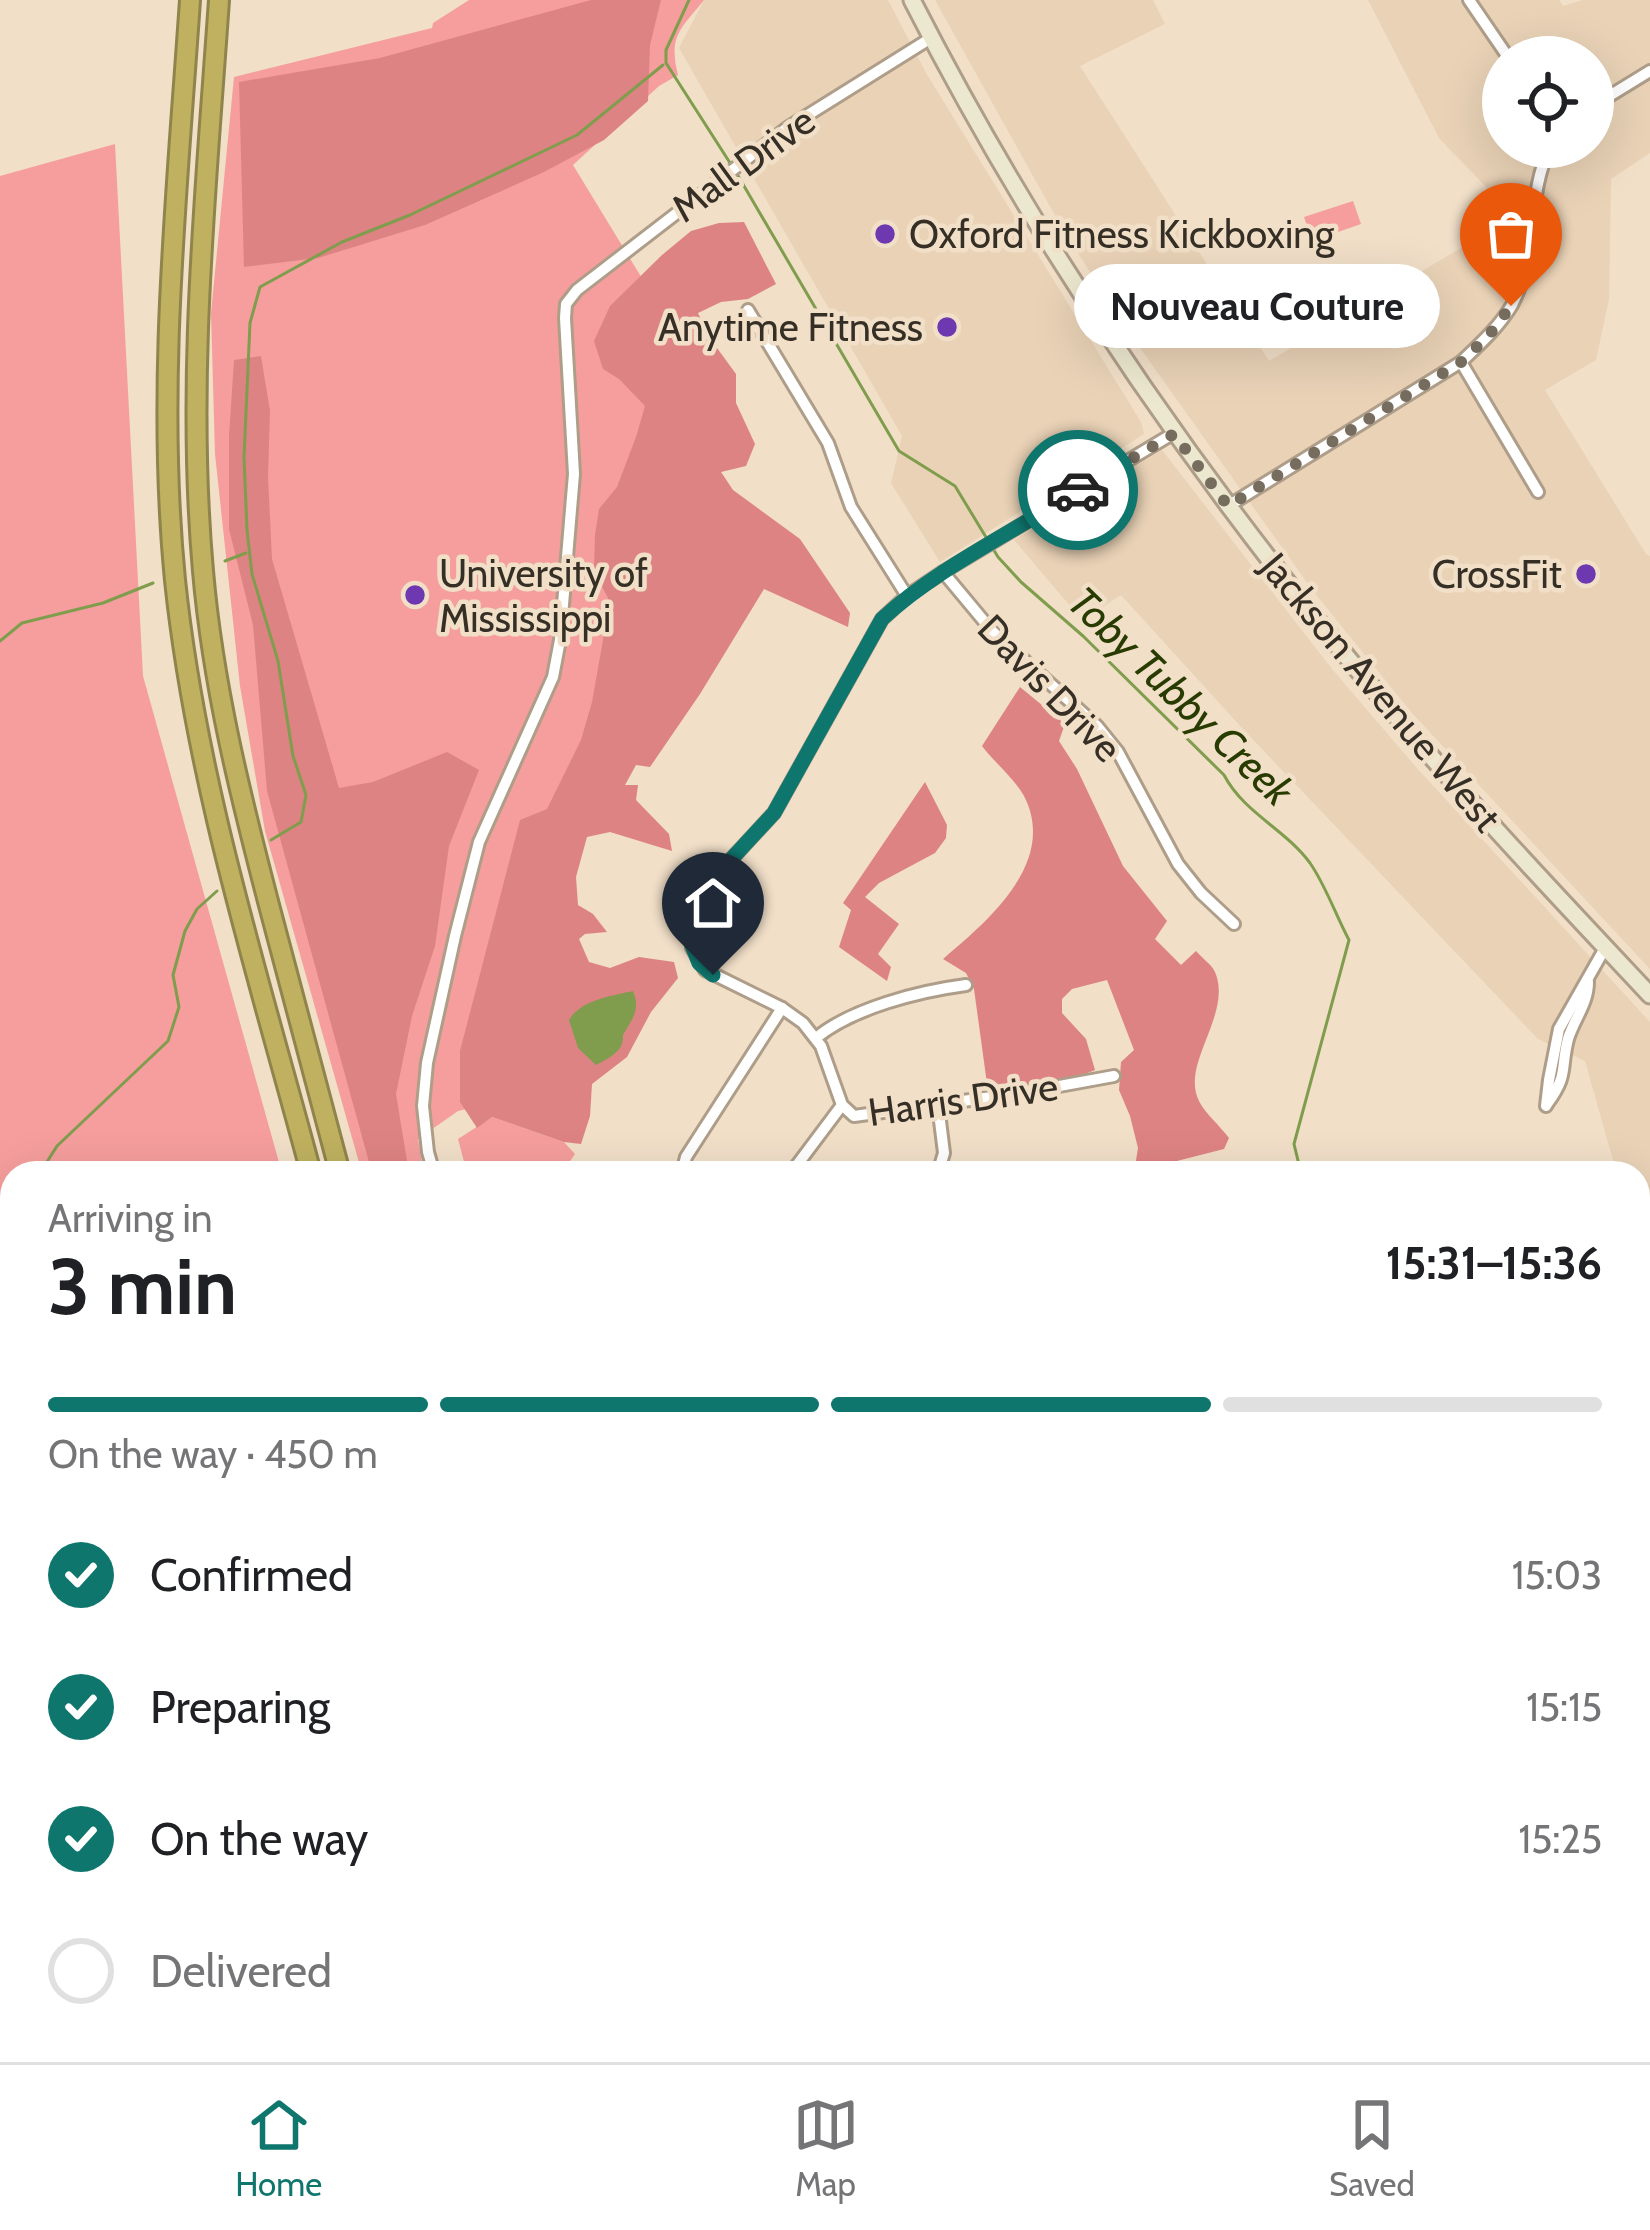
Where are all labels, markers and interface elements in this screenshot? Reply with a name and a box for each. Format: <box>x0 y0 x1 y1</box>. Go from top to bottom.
map controls <box>1482 36 1614 168</box>
button: locate <box>1482 36 1614 168</box>
street label: Mall Drive <box>662 96 824 232</box>
pin <box>1460 183 1562 306</box>
icon: bag <box>1478 201 1544 267</box>
place label: Oxford Fitness Kickboxing <box>909 210 1335 258</box>
marker: Oxford Fitness Kickboxing <box>872 221 898 247</box>
callout: Nouveau Couture <box>1073 264 1439 348</box>
text: Nouveau Couture <box>1110 282 1404 330</box>
place label: Anytime Fitness <box>658 303 923 351</box>
marker: Anytime Fitness <box>934 314 960 340</box>
courier <box>1018 430 1138 550</box>
icon: car <box>1045 457 1111 523</box>
street label: Jackson Avenue West <box>1250 542 1511 841</box>
place label: University of Mississippi <box>439 549 648 642</box>
place label: CrossFit <box>1432 550 1562 598</box>
marker: CrossFit <box>1573 561 1599 587</box>
water label: Toby Tubby Creek <box>1058 576 1305 817</box>
marker: University of Mississippi <box>402 582 428 608</box>
street label: Davis Drive <box>968 604 1132 772</box>
pin <box>662 852 764 975</box>
icon: home <box>680 870 746 936</box>
street label: Harris Drive <box>865 1062 1061 1136</box>
text: Arriving in <box>48 1194 212 1242</box>
text: 15:31–15:36 <box>1386 1236 1602 1290</box>
text: 3 min <box>48 1239 237 1334</box>
text: On the way · 450 m <box>48 1430 378 1478</box>
icon: check <box>48 1542 114 1608</box>
text: Confirmed <box>150 1548 353 1602</box>
text: 15:03 <box>1512 1551 1602 1599</box>
icon: check <box>48 1674 114 1740</box>
text: Preparing <box>150 1680 330 1734</box>
text: 15:15 <box>1526 1683 1602 1731</box>
icon: check <box>48 1806 114 1872</box>
text: On the way <box>150 1812 368 1866</box>
text: 15:25 <box>1519 1815 1602 1863</box>
text: Delivered <box>150 1944 332 1998</box>
tab: Home <box>235 2092 322 2204</box>
tab: Map <box>793 2092 859 2204</box>
tab: Saved <box>1329 2092 1415 2204</box>

